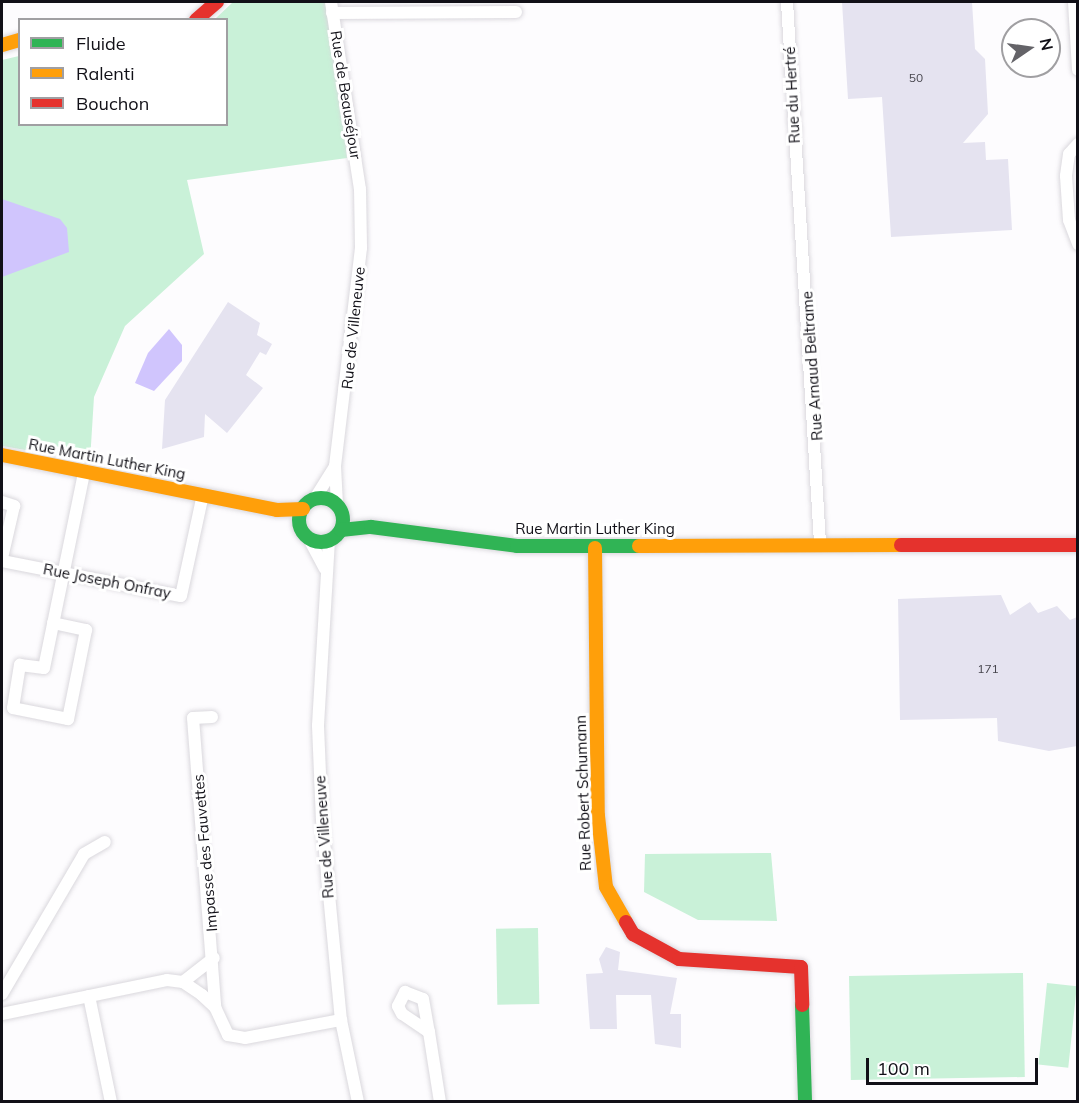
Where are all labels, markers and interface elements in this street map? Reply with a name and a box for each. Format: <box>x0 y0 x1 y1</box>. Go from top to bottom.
legend <box>18 18 228 126</box>
north arrow <box>1001 18 1061 78</box>
street label: Rue de Beauséjour <box>327 29 365 161</box>
text: Fluide <box>76 32 126 55</box>
text: N <box>1035 36 1058 53</box>
street label: Rue du Hertré <box>780 46 804 144</box>
text: Ralenti <box>76 62 134 85</box>
house number: 50 <box>909 71 923 85</box>
text: Bouchon <box>76 92 149 115</box>
street label: Rue de Villeneuve <box>338 266 368 390</box>
street label: Rue Arnaud Beltrame <box>798 291 826 441</box>
street label: Rue Martin Luther King <box>27 435 187 483</box>
street label: Rue Martin Luther King <box>515 520 675 538</box>
street label: Rue Joseph Onfray <box>42 560 172 602</box>
house number: 171 <box>977 662 999 676</box>
street label: Rue Robert Schumann <box>571 715 595 871</box>
street label: Impasse des Fauvettes <box>189 773 221 933</box>
street label: Rue de Villeneuve <box>311 775 337 899</box>
scale bar <box>869 1046 1042 1084</box>
text: 100 m <box>877 1057 930 1080</box>

